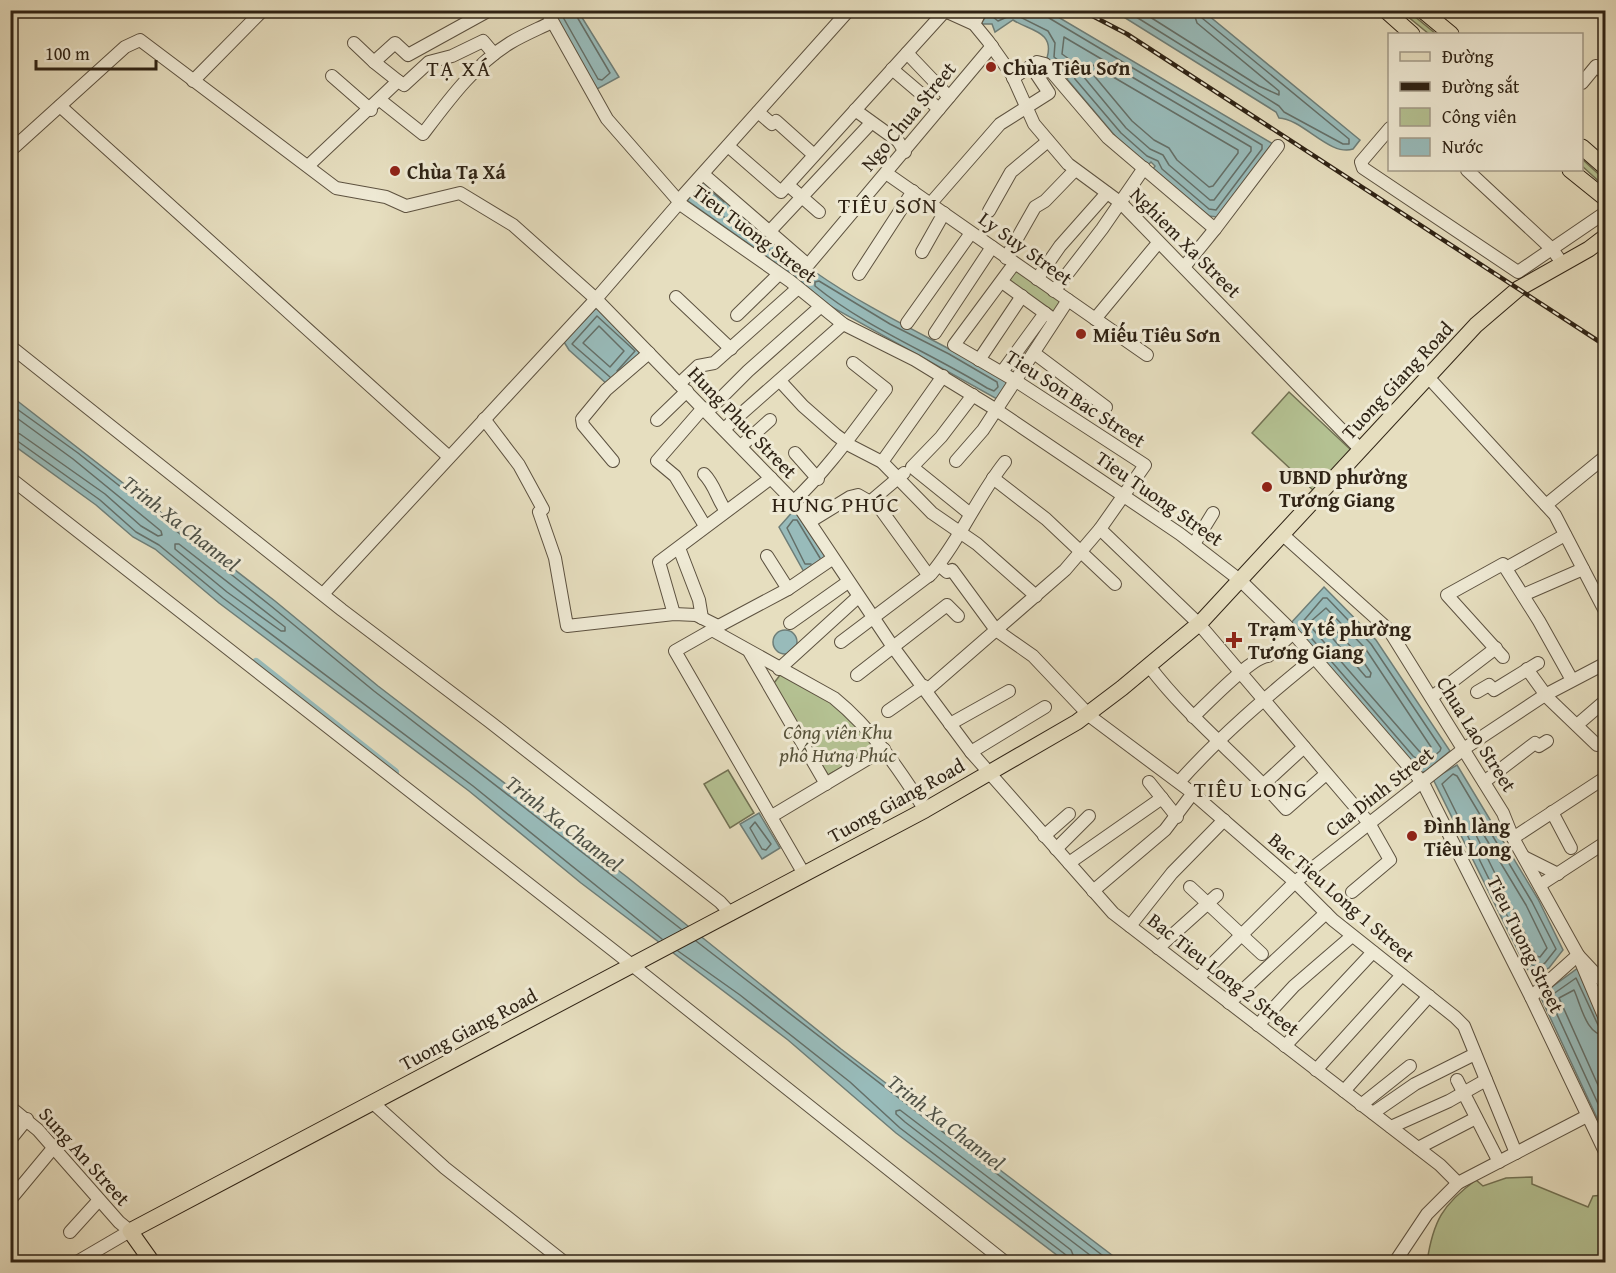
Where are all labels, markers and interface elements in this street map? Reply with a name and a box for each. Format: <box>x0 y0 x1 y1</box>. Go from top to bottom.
scale bar <box>36 33 156 71</box>
legend <box>1388 33 1583 171</box>
text: 100 m <box>45 40 90 67</box>
text: Đường <box>1442 43 1493 70</box>
district label: TẠ XÁ <box>426 52 492 84</box>
place label: Chùa Tiêu Sơn <box>1003 53 1131 82</box>
street label: Ngo Chua Street <box>853 55 963 177</box>
marker: Chùa Tiêu Sơn <box>984 60 998 74</box>
text: Đường sắt <box>1442 73 1520 100</box>
text: Công viên <box>1442 103 1517 130</box>
text: Nước <box>1442 133 1483 160</box>
place label: Chùa Tạ Xá <box>407 157 506 186</box>
marker: Chùa Tạ Xá <box>388 164 402 178</box>
street label: Tieu Tuong Street <box>686 176 824 290</box>
street label: Nghiem Xa Street <box>1124 180 1248 304</box>
district label: TIÊU SƠN <box>838 189 938 221</box>
street label: Ly Suy Street <box>973 204 1079 292</box>
street label: Tuong Giang Road <box>1335 314 1460 446</box>
place label: Miếu Tiêu Sơn <box>1093 320 1220 349</box>
marker: Miếu Tiêu Sơn <box>1074 327 1088 341</box>
street label: Tieu Son Bac Street <box>1000 342 1152 454</box>
street label: Hung Phuc Street <box>682 359 804 485</box>
street label: Tieu Tuong Street <box>1090 443 1230 553</box>
place label: UBND phường Tương Giang <box>1279 462 1408 514</box>
water label: Trinh Xa Channel <box>116 467 246 579</box>
marker: UBND phường Tương Giang <box>1260 480 1274 494</box>
district label: HƯNG PHÚC <box>772 488 900 520</box>
place label: Trạm Y tế phường Tương Giang <box>1248 614 1411 666</box>
marker: Trạm Y tế phường Tương Giang <box>1225 631 1243 649</box>
street label: Chua Lao Street <box>1430 671 1524 797</box>
park label: Công viên Khu phố Hưng Phúc <box>778 717 898 769</box>
street label: Cua Dinh Street <box>1319 739 1439 843</box>
street label: Tuong Giang Road <box>822 750 970 850</box>
water label: Trinh Xa Channel <box>499 767 629 879</box>
district label: TIÊU LONG <box>1194 773 1308 805</box>
place label: Đình làng Tiêu Long <box>1424 811 1512 863</box>
street label: Bac Tieu Long 1 Street <box>1262 825 1422 969</box>
marker: Đình làng Tiêu Long <box>1405 829 1419 843</box>
street label: Tieu Tuong Street <box>1480 870 1572 1018</box>
street label: Bac Tieu Long 2 Street <box>1142 905 1306 1043</box>
street label: Tuong Giang Road <box>394 980 542 1078</box>
water label: Trinh Xa Channel <box>881 1066 1011 1178</box>
street label: Sung An Street <box>33 1100 137 1212</box>

